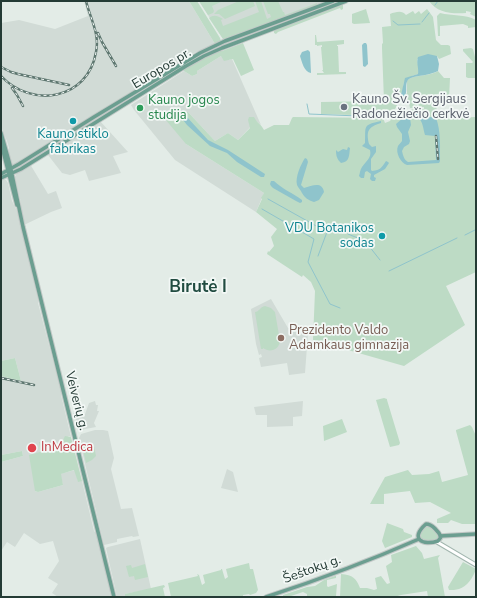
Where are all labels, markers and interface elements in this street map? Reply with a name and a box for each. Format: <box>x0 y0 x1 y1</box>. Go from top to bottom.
street label: Europos pr. <box>130 45 194 93</box>
place label: Kauno Šv. Sergijaus Radonežiečio cerkvė <box>352 92 469 123</box>
place label: Kauno jogos studija <box>148 93 220 124</box>
marker: Kauno Šv. Sergijaus Radonežiečio cerkvė <box>339 102 349 112</box>
marker: Kauno jogos studija <box>135 103 145 113</box>
marker: Kauno stiklo fabrikas <box>68 116 78 126</box>
place label: Kauno stiklo fabrikas <box>37 127 109 158</box>
place label: VDU Botanikos sodas <box>285 221 374 252</box>
marker: VDU Botanikos sodas <box>377 231 387 241</box>
district label: Birutė I <box>169 278 227 298</box>
place label: Prezidento Valdo Adamkaus gimnazija <box>289 323 409 354</box>
marker: Prezidento Valdo Adamkaus gimnazija <box>276 333 286 343</box>
street label: Veiverių g. <box>61 370 91 432</box>
place label: InMedica <box>41 440 93 456</box>
marker: InMedica <box>26 442 38 454</box>
street label: Šeštokų g. <box>281 552 343 588</box>

